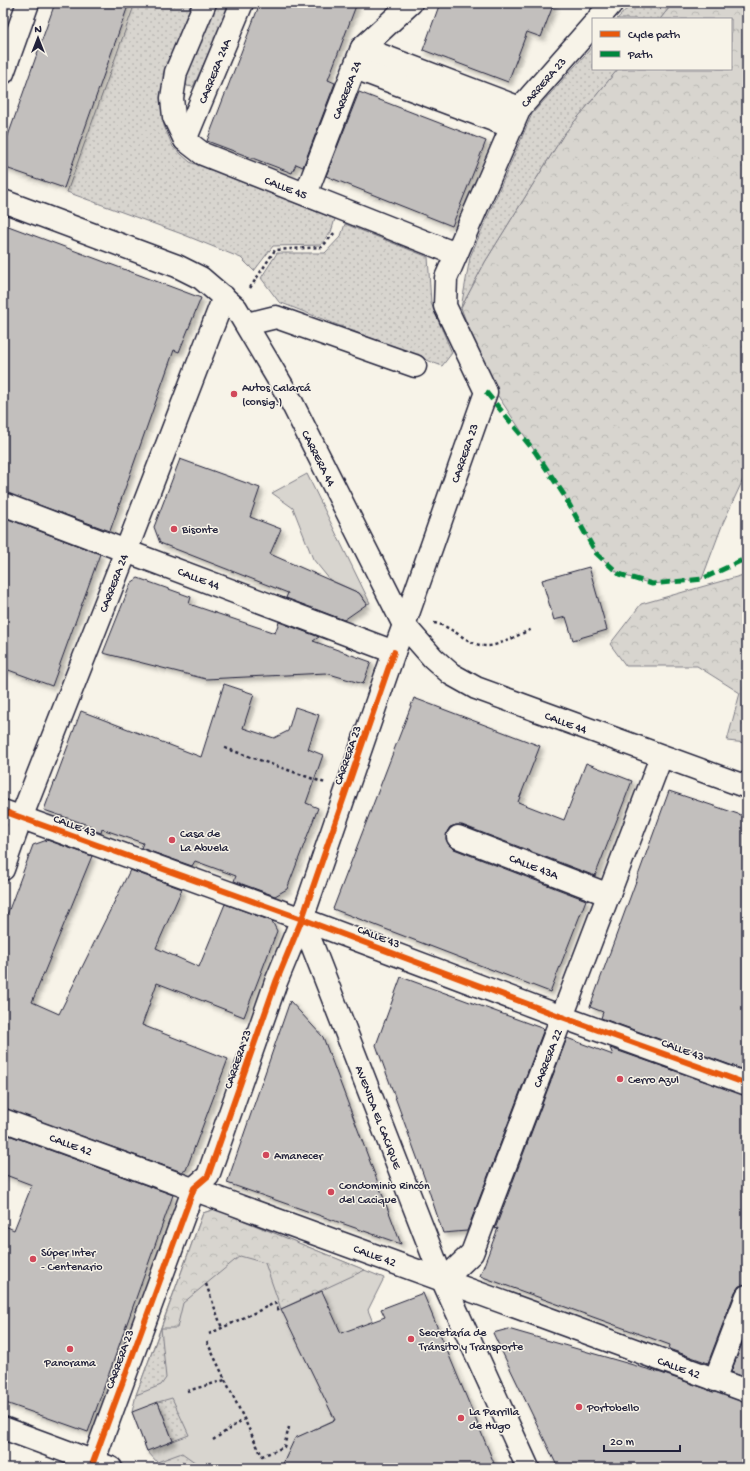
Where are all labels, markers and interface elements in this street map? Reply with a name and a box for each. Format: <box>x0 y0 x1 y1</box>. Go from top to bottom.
north arrow <box>18 18 58 58</box>
legend <box>592 18 732 70</box>
text: N <box>34 24 42 36</box>
text: Cycle path <box>628 29 681 43</box>
street label: CARRERA 24A <box>197 37 236 106</box>
text: Path <box>627 49 653 63</box>
street label: CARRERA 23 <box>519 55 570 111</box>
street label: CARRERA 24 <box>330 59 366 122</box>
street label: CALLE 45 <box>262 174 309 203</box>
place label: Autos Calarcá (consig.) <box>242 382 311 410</box>
marker: Autos Calarcá (consig.) <box>229 389 239 399</box>
street label: CARRERA 23 <box>449 422 483 485</box>
street label: CARRERA 44 <box>297 428 337 490</box>
marker: Bisonte <box>169 524 179 534</box>
place label: Bisonte <box>181 524 219 538</box>
street label: CARRERA 24 <box>97 552 133 615</box>
street label: CALLE 44 <box>175 565 222 594</box>
street label: CALLE 44 <box>542 710 589 738</box>
street label: CARRERA 23 <box>332 724 366 787</box>
street label: CALLE 43 <box>51 813 98 841</box>
place label: Casa de La Abuela <box>180 828 229 856</box>
marker: Casa de La Abuela <box>167 835 177 845</box>
street label: CALLE 43A <box>507 852 561 884</box>
street label: CALLE 43 <box>355 923 402 952</box>
street label: CARRERA 22 <box>531 1027 566 1090</box>
street label: CARRERA 23 <box>222 1028 256 1091</box>
street label: CALLE 43 <box>659 1037 706 1065</box>
street label: AVENIDA EL CACIQUE <box>351 1064 404 1172</box>
marker: Cerro Azul <box>615 1074 625 1084</box>
place label: Cerro Azul <box>628 1074 679 1088</box>
street label: CALLE 42 <box>47 1132 94 1160</box>
marker: Amanecer <box>261 1150 271 1160</box>
place label: Amanecer <box>274 1150 324 1164</box>
place label: Condominio Rincón del Cacique <box>339 1180 430 1208</box>
marker: Condominio Rincón del Cacique <box>326 1187 336 1197</box>
street label: CALLE 42 <box>351 1243 398 1271</box>
place label: Súper Inter - Centenario <box>41 1247 103 1275</box>
marker: Súper Inter - Centenario <box>28 1254 38 1264</box>
place label: Secretaría de Tránsito y Transporte <box>418 1327 524 1355</box>
street label: CARRERA 23 <box>104 1328 138 1391</box>
marker: Secretaría de Tránsito y Transporte <box>406 1334 416 1344</box>
marker: Panorama <box>65 1344 75 1354</box>
street label: CALLE 42 <box>655 1355 702 1383</box>
place label: Panorama <box>43 1357 96 1371</box>
marker: Portobello <box>574 1402 584 1412</box>
place label: Portobello <box>586 1402 639 1416</box>
place label: La Parrilla de Hugo <box>469 1406 520 1434</box>
marker: La Parrilla de Hugo <box>456 1413 466 1423</box>
scale bar <box>604 1427 680 1453</box>
text: 20 m <box>610 1436 635 1450</box>

